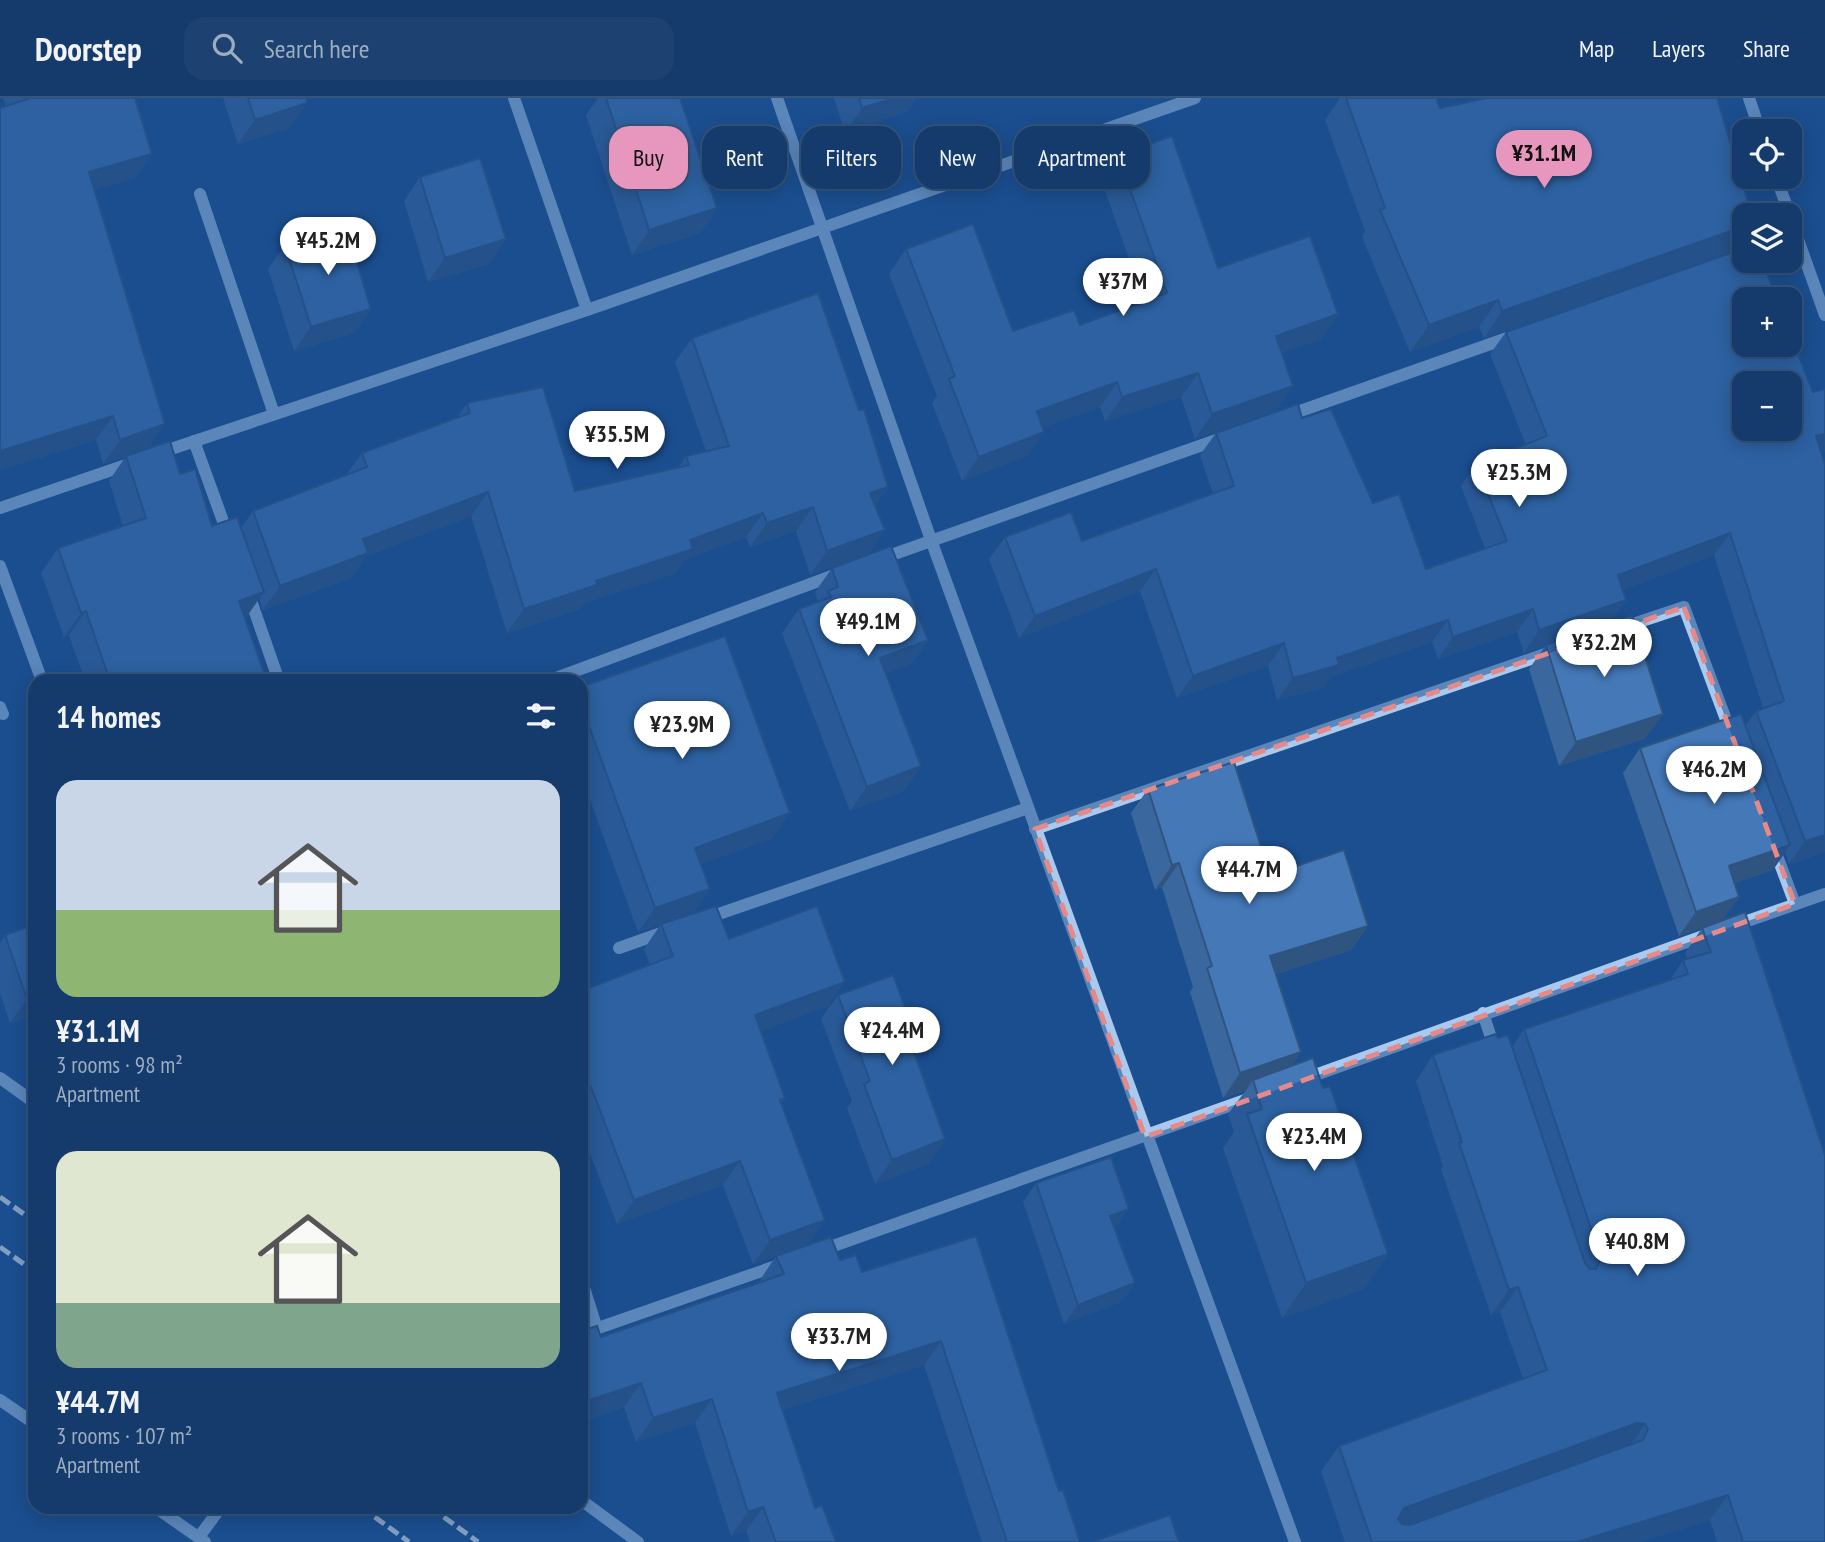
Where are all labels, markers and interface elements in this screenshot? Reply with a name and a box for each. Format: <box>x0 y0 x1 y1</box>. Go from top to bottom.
search box <box>184 17 674 80</box>
text: Doorstep <box>35 27 142 70</box>
icon: search <box>208 29 246 67</box>
text: Search here <box>264 32 369 65</box>
text: Map <box>1579 33 1614 64</box>
text: Layers <box>1652 33 1705 64</box>
text: Share <box>1743 33 1790 64</box>
map controls <box>1732 119 1802 441</box>
button: locate <box>1732 119 1802 189</box>
chip: Buy <box>609 126 688 189</box>
chip: Rent <box>702 126 787 189</box>
chip: Filters <box>801 126 901 189</box>
chip: New <box>915 126 1000 189</box>
chip: Apartment <box>1014 126 1150 189</box>
pin: ¥31.1M <box>1487 130 1601 190</box>
text: ¥31.1M <box>1512 138 1576 167</box>
button: layers <box>1732 203 1802 273</box>
pin: ¥45.2M <box>271 218 385 277</box>
text: ¥45.2M <box>296 225 360 254</box>
pin: ¥37M <box>1082 258 1164 318</box>
text: ¥37M <box>1099 266 1147 295</box>
button: + <box>1732 287 1802 357</box>
button: − <box>1732 371 1802 441</box>
pin: ¥35.5M <box>560 412 674 471</box>
text: ¥35.5M <box>585 419 649 448</box>
pin: ¥25.3M <box>1462 450 1576 509</box>
text: ¥25.3M <box>1487 457 1551 486</box>
pin: ¥49.1M <box>811 598 925 658</box>
text: ¥49.1M <box>836 606 900 635</box>
pin: ¥32.2M <box>1547 620 1661 679</box>
text: ¥32.2M <box>1572 627 1636 656</box>
text: 14 homes <box>56 697 161 736</box>
icon: filters <box>522 697 560 735</box>
pin: ¥23.9M <box>625 702 739 761</box>
text: ¥23.9M <box>650 709 714 738</box>
pin: ¥46.2M <box>1657 746 1771 806</box>
text: ¥46.2M <box>1682 754 1746 783</box>
icon: home <box>245 825 371 951</box>
pin: ¥44.7M <box>1192 846 1306 906</box>
text: ¥44.7M <box>1217 854 1281 883</box>
pin: ¥24.4M <box>835 1007 949 1067</box>
text: ¥31.1M <box>56 1011 140 1050</box>
text: ¥24.4M <box>860 1015 924 1044</box>
text: 3 rooms · 98 m² <box>56 1050 183 1079</box>
text: Apartment <box>56 1079 140 1108</box>
pin: ¥23.4M <box>1257 1114 1371 1173</box>
text: ¥23.4M <box>1282 1121 1346 1150</box>
icon: home <box>245 1196 371 1322</box>
pin: ¥40.8M <box>1580 1218 1694 1278</box>
text: ¥40.8M <box>1605 1226 1669 1255</box>
pin: ¥33.7M <box>782 1314 896 1373</box>
text: ¥33.7M <box>807 1321 871 1350</box>
text: ¥44.7M <box>56 1382 140 1421</box>
text: 3 rooms · 107 m² <box>56 1421 192 1450</box>
text: Apartment <box>56 1450 140 1479</box>

